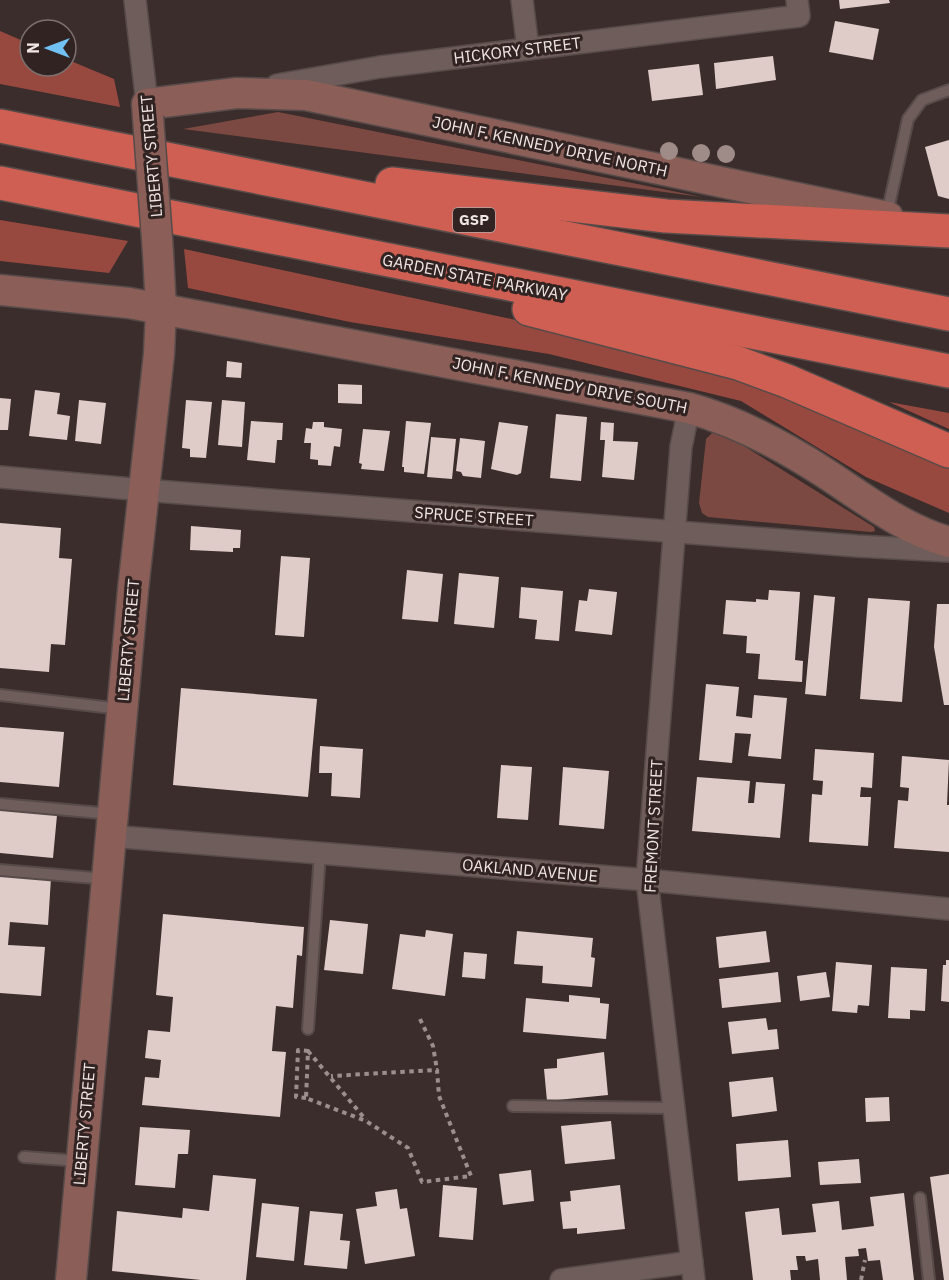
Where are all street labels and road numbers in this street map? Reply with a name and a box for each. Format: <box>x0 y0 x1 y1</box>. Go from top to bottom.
street label: HICKORY STREET <box>452 32 582 68</box>
street label: LIBERTY STREET <box>136 94 166 218</box>
street label: JOHN F. KENNEDY DRIVE NORTH <box>431 111 669 181</box>
road number: GSP <box>453 208 495 232</box>
street label: GARDEN STATE PARKWAY <box>381 249 570 305</box>
street label: JOHN F. KENNEDY DRIVE SOUTH <box>451 352 689 418</box>
street label: SPRUCE STREET <box>414 502 534 530</box>
street label: LIBERTY STREET <box>113 578 143 702</box>
street label: FREMONT STREET <box>640 759 666 893</box>
street label: OAKLAND AVENUE <box>461 854 599 886</box>
street label: LIBERTY STREET <box>69 1062 99 1186</box>

